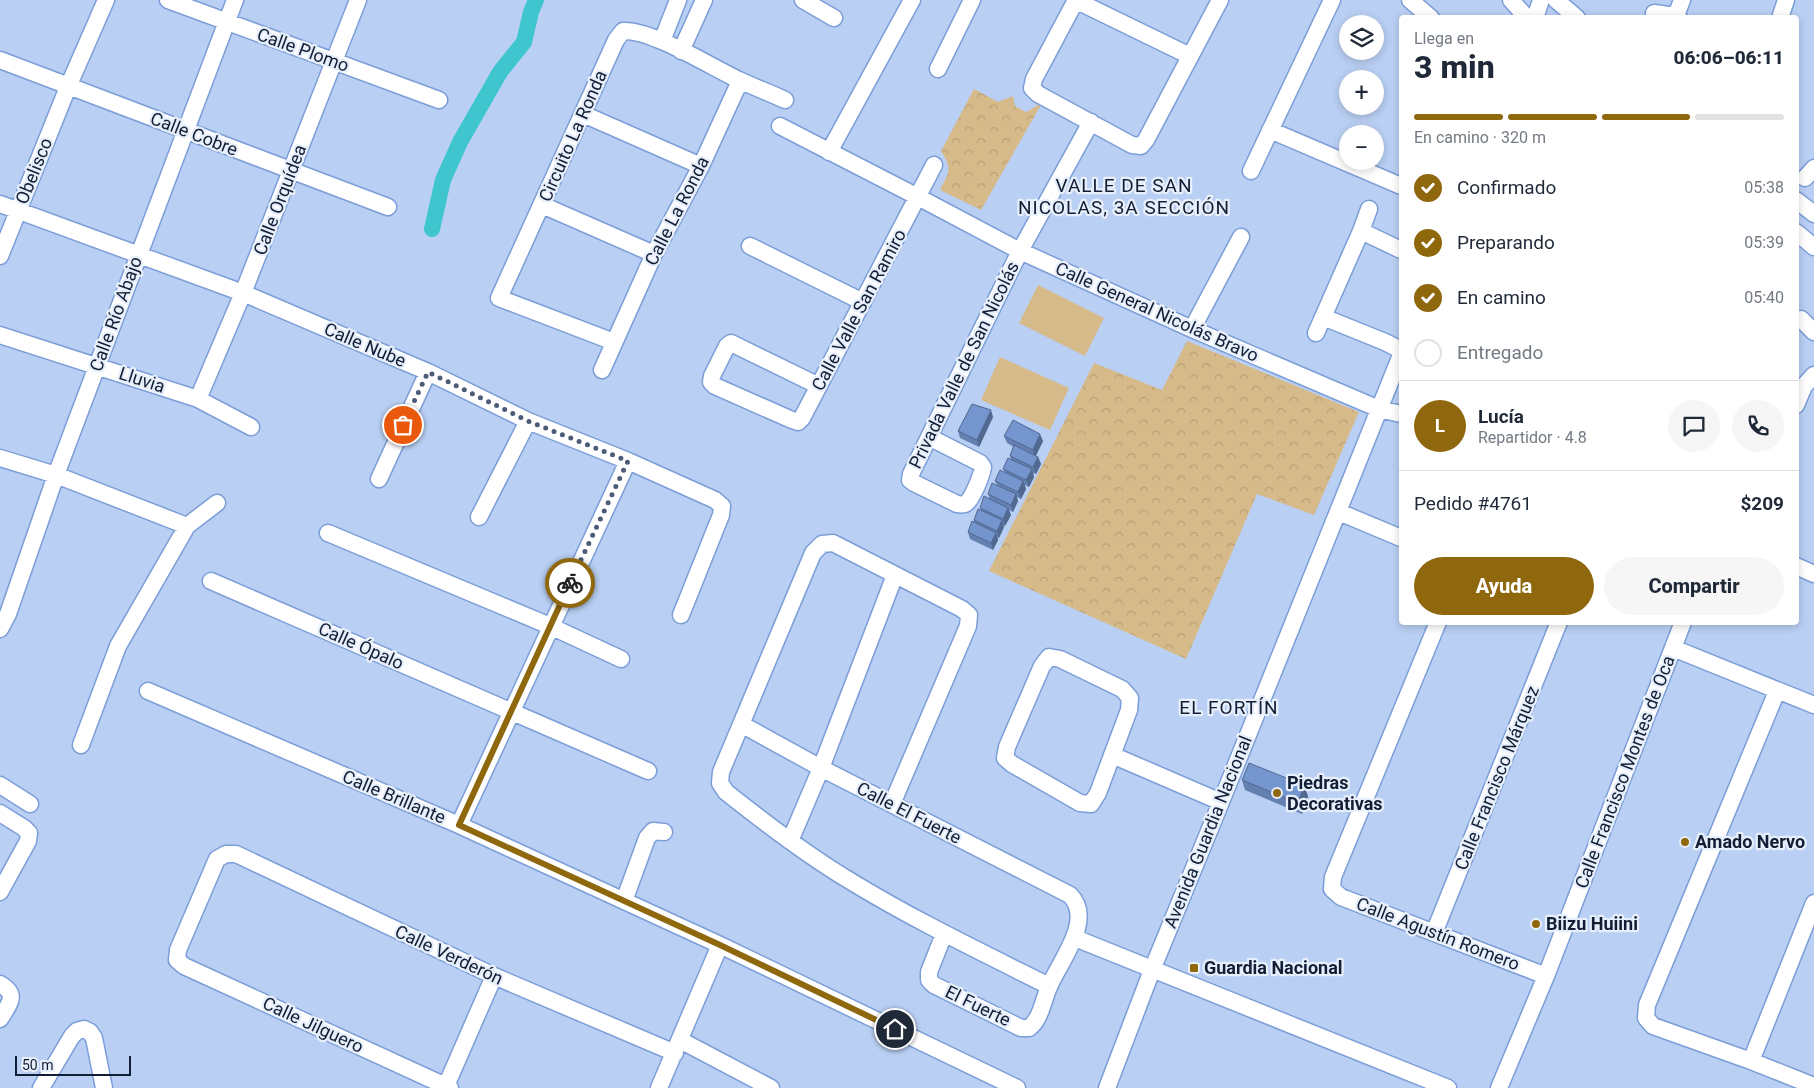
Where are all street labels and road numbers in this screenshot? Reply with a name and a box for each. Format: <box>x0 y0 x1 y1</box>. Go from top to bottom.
street label: Calle Plomo <box>254 23 352 76</box>
street label: Circuito La Ronda <box>534 67 611 205</box>
street label: Calle Cobre <box>148 107 241 160</box>
street label: Obelisco <box>11 135 56 207</box>
street label: Calle Orquídea <box>249 142 310 258</box>
street label: Calle La Ronda <box>640 153 713 269</box>
street label: Calle Valle San Ramiro <box>807 225 910 394</box>
street label: Calle Río Abajo <box>85 253 146 374</box>
street label: Calle General Nicolás Bravo <box>1052 257 1262 366</box>
street label: Privada Valle de San Nicolás <box>904 258 1023 472</box>
street label: Calle Nube <box>321 318 409 371</box>
street label: Lluvia <box>117 362 168 397</box>
street label: Calle Ópalo <box>315 617 407 674</box>
street label: Calle Francisco Montes de Oca <box>1570 652 1679 891</box>
street label: Calle Francisco Márquez <box>1450 683 1543 873</box>
street label: Avenida Guardia Nacional <box>1159 733 1256 931</box>
street label: Calle Brillante <box>340 765 449 828</box>
street label: Calle El Fuerte <box>853 777 965 848</box>
street label: Calle Agustín Romero <box>1354 893 1523 974</box>
street label: Calle Verderón <box>392 920 507 989</box>
street label: El Fuerte <box>942 981 1014 1030</box>
street label: Calle Jilguero <box>260 992 367 1057</box>

